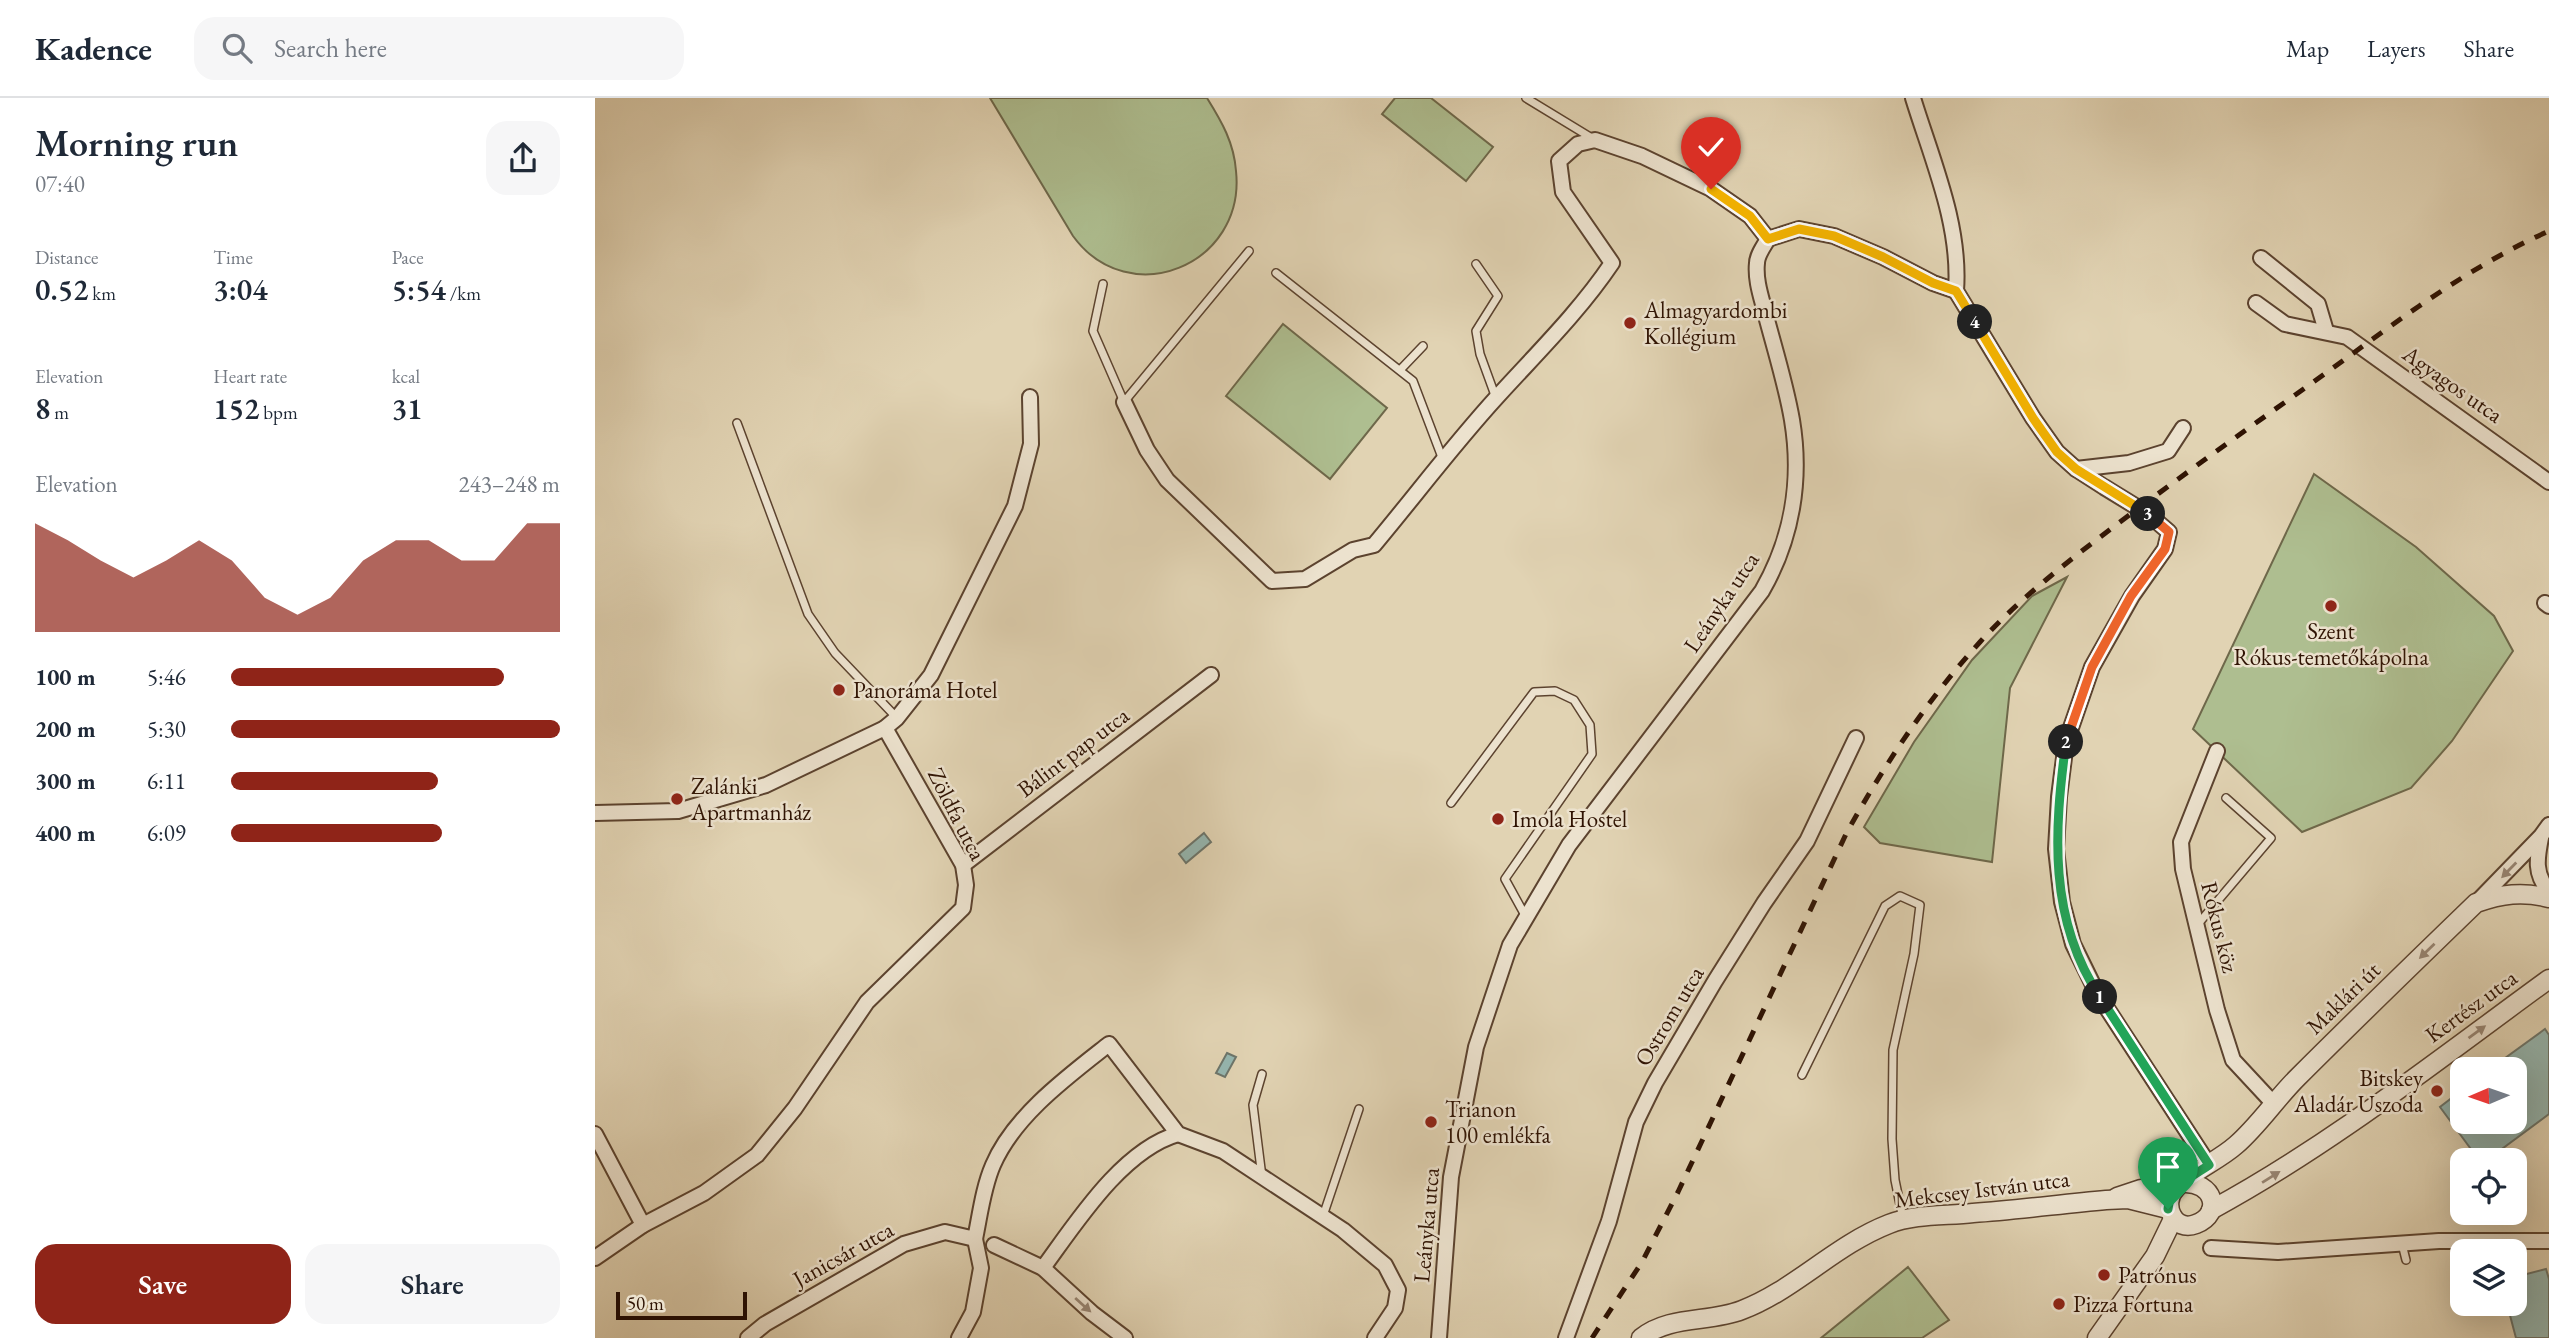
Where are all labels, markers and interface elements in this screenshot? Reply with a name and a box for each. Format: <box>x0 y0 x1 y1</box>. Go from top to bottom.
search box <box>194 17 684 80</box>
text: Kadence <box>35 27 152 70</box>
icon: search <box>218 29 256 67</box>
text: Search here <box>274 31 387 65</box>
text: Map <box>2286 33 2329 64</box>
text: Layers <box>2367 33 2426 64</box>
text: Share <box>2464 33 2514 64</box>
pin <box>1681 117 1741 189</box>
text: Morning run <box>35 118 238 167</box>
button: share <box>486 121 560 195</box>
icon: check <box>1692 128 1730 166</box>
text: 07:40 <box>35 169 85 199</box>
text: Distance <box>35 245 98 270</box>
text: Time <box>213 245 253 270</box>
text: Pace <box>392 245 424 270</box>
text: 0.52 <box>35 270 88 309</box>
text: 3:04 <box>213 270 268 309</box>
text: 5:54 <box>392 270 446 309</box>
text: km <box>88 281 116 306</box>
text: /km <box>446 281 481 306</box>
place label: Almagyardombi Kollégium <box>1643 295 1788 351</box>
pin: 4 <box>1957 304 1993 340</box>
text: 4 <box>1969 309 1980 334</box>
marker: Almagyardombi Kollégium <box>1622 315 1638 331</box>
street label: Agyagos utca <box>2396 338 2510 430</box>
text: Elevation <box>35 364 103 389</box>
text: Heart rate <box>213 364 287 389</box>
text: kcal <box>392 364 420 389</box>
text: 8 <box>35 389 50 428</box>
text: 152 <box>213 389 260 428</box>
text: 31 <box>392 389 422 428</box>
text: m <box>50 400 69 425</box>
text: bpm <box>260 400 298 425</box>
text: Elevation <box>35 469 118 499</box>
text: 243–248 m <box>459 469 560 499</box>
pin: 3 <box>2131 496 2165 532</box>
text: 3 <box>2142 501 2153 526</box>
street label: Leányka utca <box>1676 545 1766 658</box>
marker: Szent Rókus-temetőkápolna <box>2323 598 2339 614</box>
place label: Szent Rókus-temetőkápolna <box>2233 616 2429 672</box>
text: 100 m <box>35 662 96 692</box>
text: 5:46 <box>147 662 186 692</box>
place label: Panoráma Hotel <box>853 675 998 705</box>
marker: Panoráma Hotel <box>831 682 847 698</box>
street label: Bálint pap utca <box>1011 700 1136 804</box>
text: 200 m <box>35 714 96 744</box>
text: 5:30 <box>147 714 186 744</box>
pin: 2 <box>2049 724 2083 760</box>
text: 2 <box>2060 729 2071 754</box>
street label: Zöldfa utca <box>921 763 993 866</box>
text: 300 m <box>35 766 96 796</box>
text: 6:11 <box>147 766 186 796</box>
place label: Zalánki Apartmanház <box>690 771 811 827</box>
marker: Zalánki Apartmanház <box>669 791 685 807</box>
place label: Imola Hostel <box>1512 804 1628 834</box>
marker: Imola Hostel <box>1490 811 1506 827</box>
text: 400 m <box>35 818 96 848</box>
text: 6:09 <box>147 818 186 848</box>
one-way arrow <box>2501 861 2517 878</box>
street label: Rókus köz <box>2194 878 2246 976</box>
one-way arrow <box>2419 942 2436 958</box>
street label: Maklári út <box>2299 955 2387 1041</box>
street label: Ostrom utca <box>1627 960 1711 1071</box>
street label: Kertész utca <box>2419 962 2524 1050</box>
pin: 1 <box>2083 979 2117 1014</box>
text: 1 <box>2094 984 2105 1009</box>
one-way arrow <box>2467 1024 2485 1039</box>
north arrow <box>2450 1057 2527 1134</box>
map controls <box>2450 1057 2527 1316</box>
place label: Bitskey Aladár Uszoda <box>2293 1063 2424 1119</box>
marker: Bitskey Aladár Uszoda <box>2429 1083 2445 1099</box>
place label: Trianon 100 emlékfa <box>1445 1094 1552 1150</box>
marker: Trianon 100 emlékfa <box>1423 1114 1439 1130</box>
pin <box>2138 1137 2198 1209</box>
icon: arrive <box>2149 1148 2187 1186</box>
button: locate <box>2450 1148 2527 1225</box>
street label: Mekcsey István utca <box>1893 1163 2072 1215</box>
street label: Leányka utca <box>1406 1166 1446 1284</box>
one-way arrow <box>2261 1170 2280 1183</box>
street label: Janicsár utca <box>786 1214 899 1295</box>
button: layers <box>2450 1239 2527 1316</box>
button: Save <box>35 1244 291 1324</box>
button: Share <box>305 1244 560 1324</box>
place label: Patrónus <box>2118 1260 2197 1290</box>
marker: Patrónus <box>2096 1267 2112 1283</box>
scale bar <box>616 1289 747 1321</box>
place label: Pizza Fortuna <box>2073 1289 2194 1319</box>
text: 50 m <box>627 1291 664 1316</box>
one-way arrow <box>1074 1296 1091 1312</box>
marker: Pizza Fortuna <box>2051 1296 2067 1312</box>

